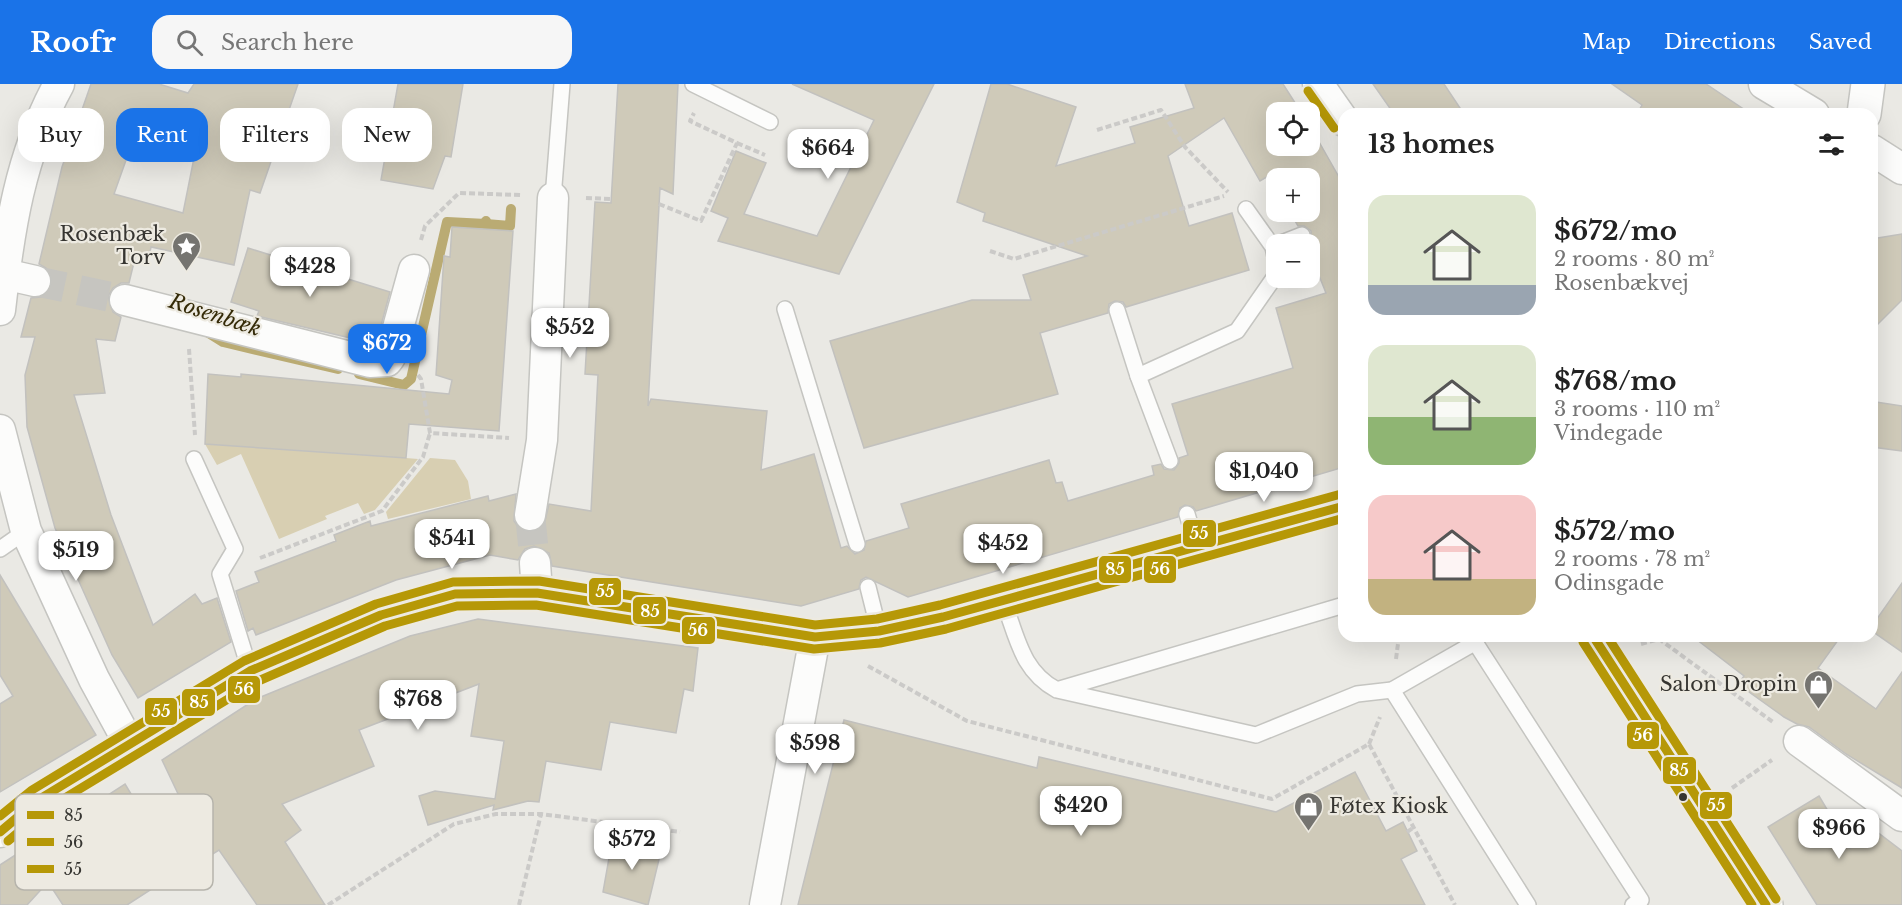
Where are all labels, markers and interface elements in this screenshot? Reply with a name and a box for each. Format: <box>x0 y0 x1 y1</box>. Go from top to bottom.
search box <box>152 15 572 69</box>
text: Roofr <box>30 25 116 60</box>
icon: search <box>173 26 206 59</box>
text: Search here <box>221 29 354 56</box>
text: Map <box>1582 29 1631 55</box>
text: Directions <box>1664 29 1776 55</box>
text: Saved <box>1809 29 1872 55</box>
map controls <box>1266 102 1320 288</box>
button: locate <box>1266 102 1320 156</box>
chip: Buy <box>18 108 104 162</box>
chip: Rent <box>116 108 208 162</box>
chip: Filters <box>220 108 330 162</box>
chip: New <box>342 108 432 162</box>
text: 13 homes <box>1368 128 1495 160</box>
icon: filters <box>1815 128 1848 161</box>
pin: $664 <box>792 129 864 180</box>
text: $664 <box>801 136 855 160</box>
button: + <box>1266 168 1320 222</box>
text: $672/mo <box>1554 215 1677 247</box>
icon: home <box>1416 219 1488 291</box>
place label: Rosenbæk Torv <box>60 222 166 269</box>
place icon: Rosenbæk Torv <box>170 230 202 272</box>
button: − <box>1266 234 1320 288</box>
pin: $428 <box>274 247 346 298</box>
text: 2 rooms · 80 m² <box>1554 247 1715 271</box>
text: $428 <box>284 254 336 278</box>
text: Rosenbækvej <box>1554 271 1689 295</box>
water label: Rosenbæk <box>165 288 264 342</box>
pin: $552 <box>534 308 606 359</box>
text: $552 <box>545 315 595 339</box>
pin: $672 <box>351 324 423 375</box>
text: $672 <box>362 331 412 355</box>
text: $768/mo <box>1554 365 1677 397</box>
icon: home <box>1416 369 1488 441</box>
text: 3 rooms · 110 m² <box>1554 397 1720 421</box>
text: Vindegade <box>1554 421 1663 445</box>
pin: $1,040 <box>1215 452 1313 503</box>
text: $1,040 <box>1229 459 1299 483</box>
text: $572/mo <box>1554 515 1675 547</box>
pin: $541 <box>416 519 488 570</box>
line badge: 55 <box>1182 519 1217 548</box>
icon: home <box>1416 519 1488 591</box>
text: 55 <box>1189 523 1209 543</box>
pin: $452 <box>967 524 1039 575</box>
text: $541 <box>429 526 475 550</box>
pin: $519 <box>40 531 112 582</box>
text: $452 <box>977 531 1029 555</box>
text: $519 <box>53 538 99 562</box>
text: 2 rooms · 78 m² <box>1554 547 1710 571</box>
line badge: 85 <box>1098 555 1132 584</box>
line badge: 56 <box>1143 555 1177 584</box>
text: 85 <box>1105 559 1125 579</box>
text: 56 <box>1150 559 1170 579</box>
text: Odinsgade <box>1554 571 1664 595</box>
line badge: 55 <box>588 577 622 606</box>
text: 55 <box>595 581 615 601</box>
line badge: 85 <box>632 596 667 625</box>
text: 85 <box>640 601 660 621</box>
line badge: 56 <box>681 616 716 645</box>
text: 56 <box>688 620 708 640</box>
shop icon: Salon Dropin <box>1802 668 1834 710</box>
place label: Salon Dropin <box>1660 672 1797 696</box>
line badge: 56 <box>227 675 261 704</box>
text: 56 <box>234 679 254 699</box>
pin: $768 <box>382 680 454 731</box>
text: $768 <box>393 687 443 711</box>
line badge: 85 <box>181 688 216 717</box>
text: 85 <box>189 692 209 712</box>
line badge: 55 <box>144 697 178 726</box>
text: 55 <box>151 701 171 721</box>
line badge: 56 <box>1626 721 1660 750</box>
pin: $598 <box>779 724 851 775</box>
text: 56 <box>1633 725 1653 745</box>
text: $598 <box>790 731 840 755</box>
line badge: 85 <box>1662 756 1697 785</box>
text: 85 <box>1669 760 1689 780</box>
pin: $420 <box>1045 786 1117 837</box>
shop icon: Føtex Kiosk <box>1292 790 1324 832</box>
unlabelled marker <box>1677 791 1689 803</box>
line badge: 55 <box>1699 791 1733 820</box>
text: $420 <box>1054 793 1108 817</box>
legend <box>15 794 213 890</box>
place label: Føtex Kiosk <box>1329 794 1449 818</box>
text: 55 <box>1706 795 1726 815</box>
text: 85 <box>64 805 83 825</box>
pin: $966 <box>1803 809 1875 860</box>
text: $966 <box>1812 816 1866 840</box>
pin: $572 <box>596 820 668 871</box>
text: $572 <box>608 827 656 851</box>
text: 56 <box>64 832 83 852</box>
text: 55 <box>64 859 82 879</box>

